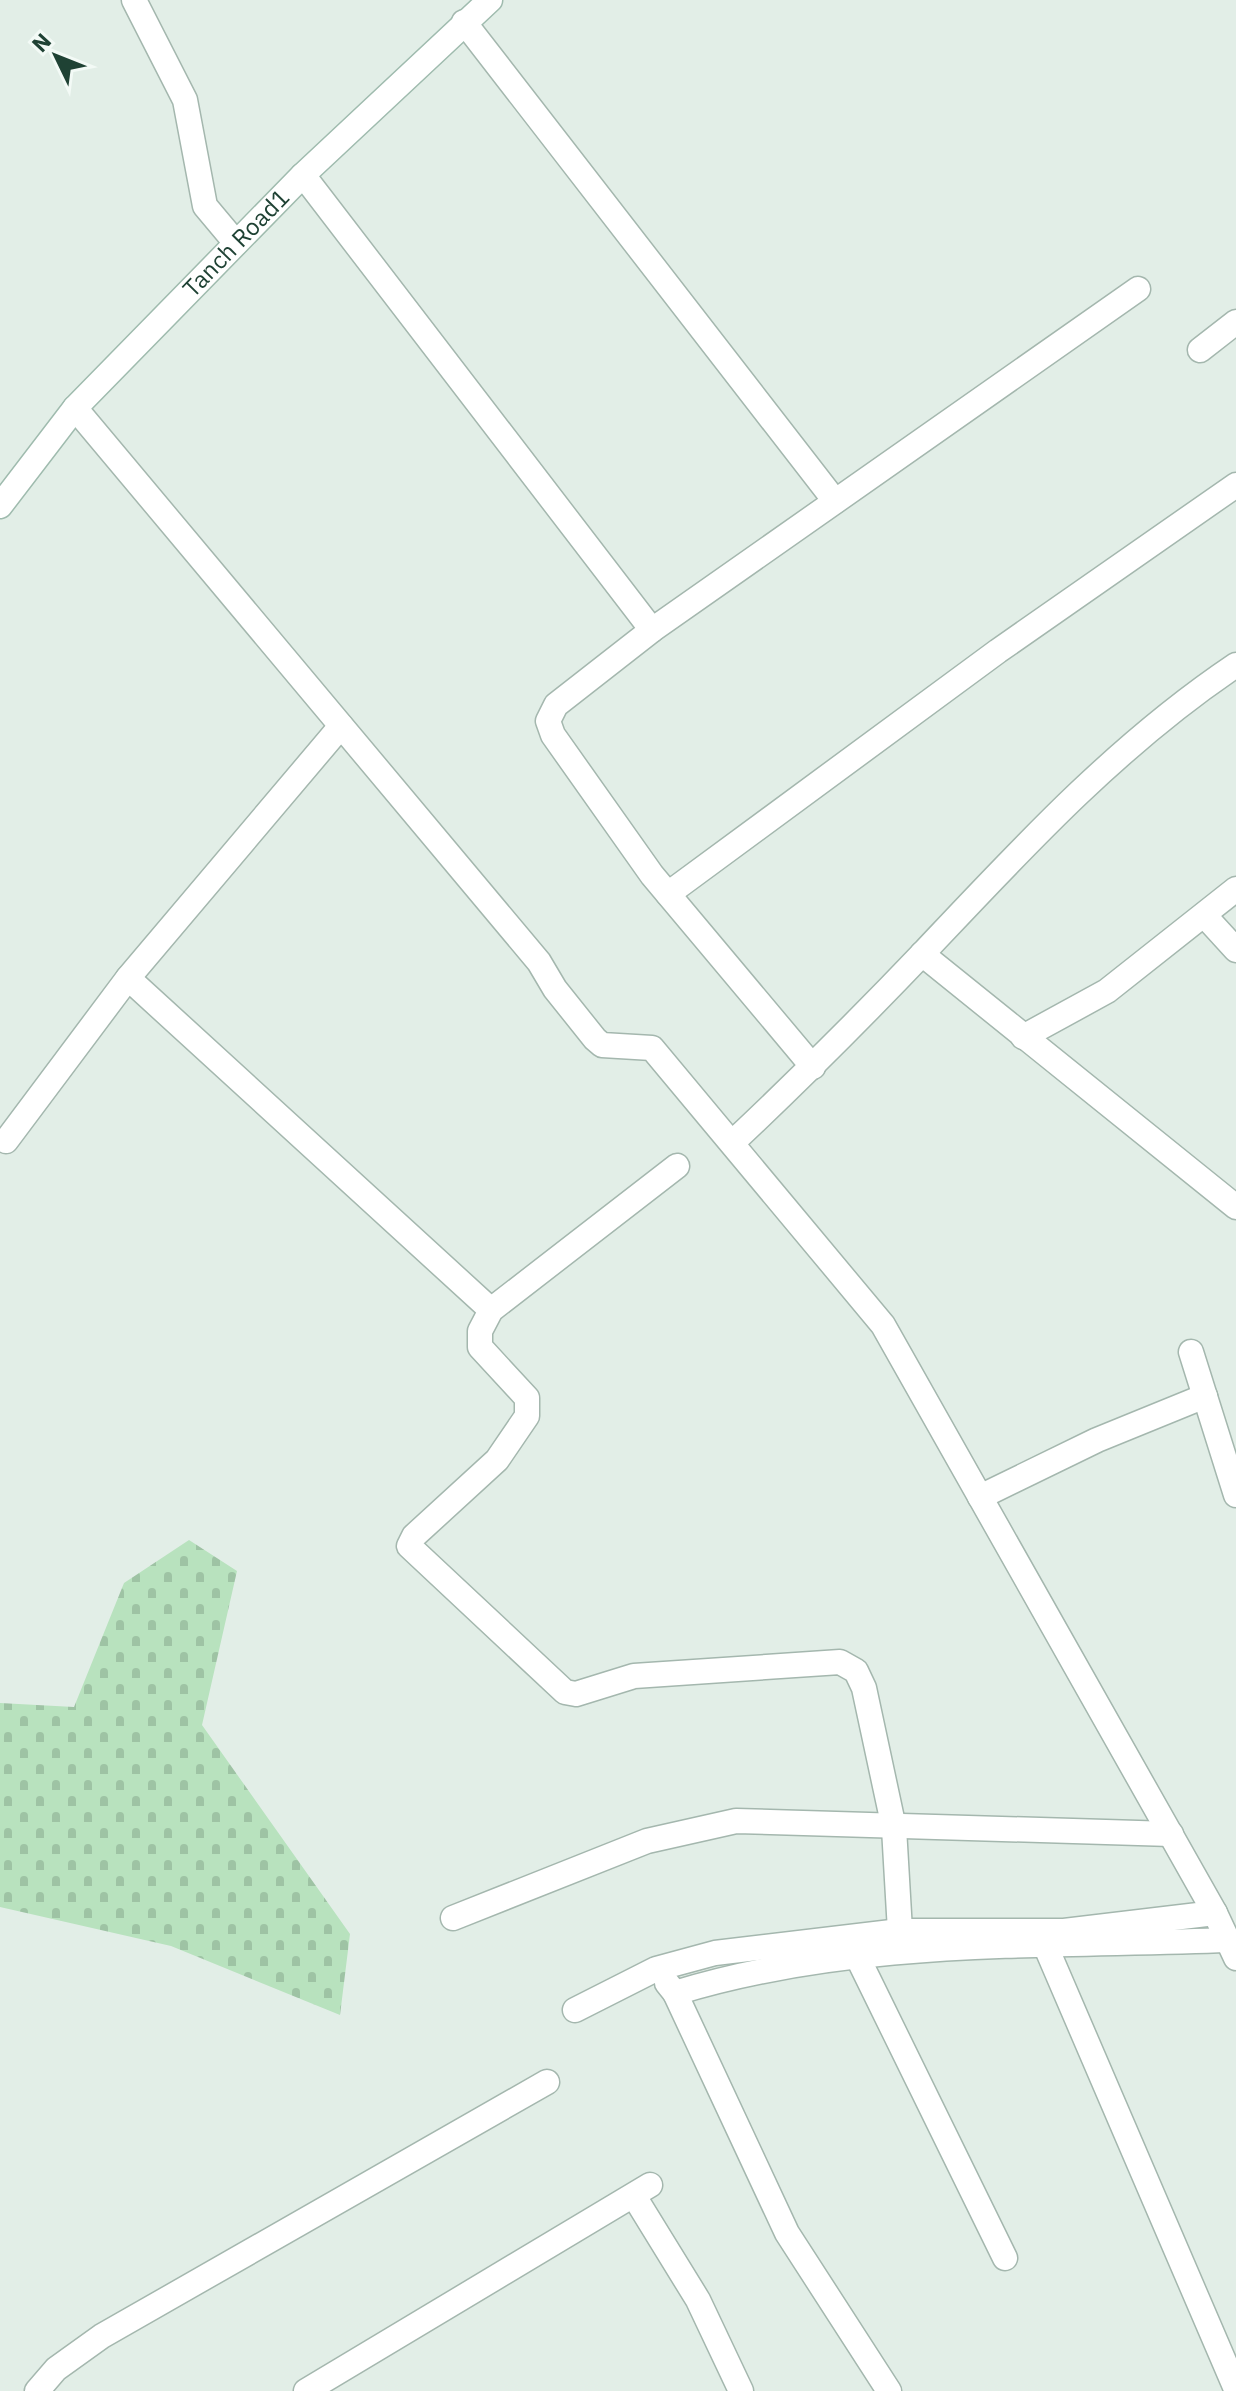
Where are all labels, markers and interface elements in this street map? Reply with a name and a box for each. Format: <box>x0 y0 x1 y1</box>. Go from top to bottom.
north arrow <box>16 16 96 96</box>
text: N <box>25 26 57 58</box>
street label: Tanch Road1 <box>175 181 296 304</box>

